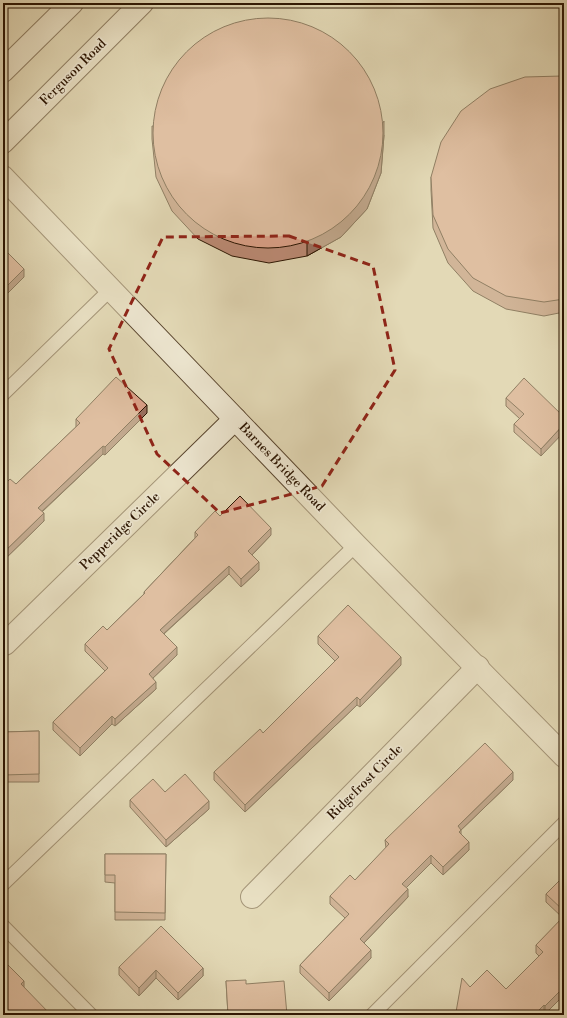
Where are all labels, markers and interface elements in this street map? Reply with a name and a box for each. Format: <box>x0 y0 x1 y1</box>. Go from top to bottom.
street label: Ferguson Road <box>36 35 110 109</box>
street label: Barnes Bridge Road <box>235 419 329 515</box>
street label: Pepperidge Circle <box>77 488 164 573</box>
street label: Ridgefrost Circle <box>324 741 406 823</box>

